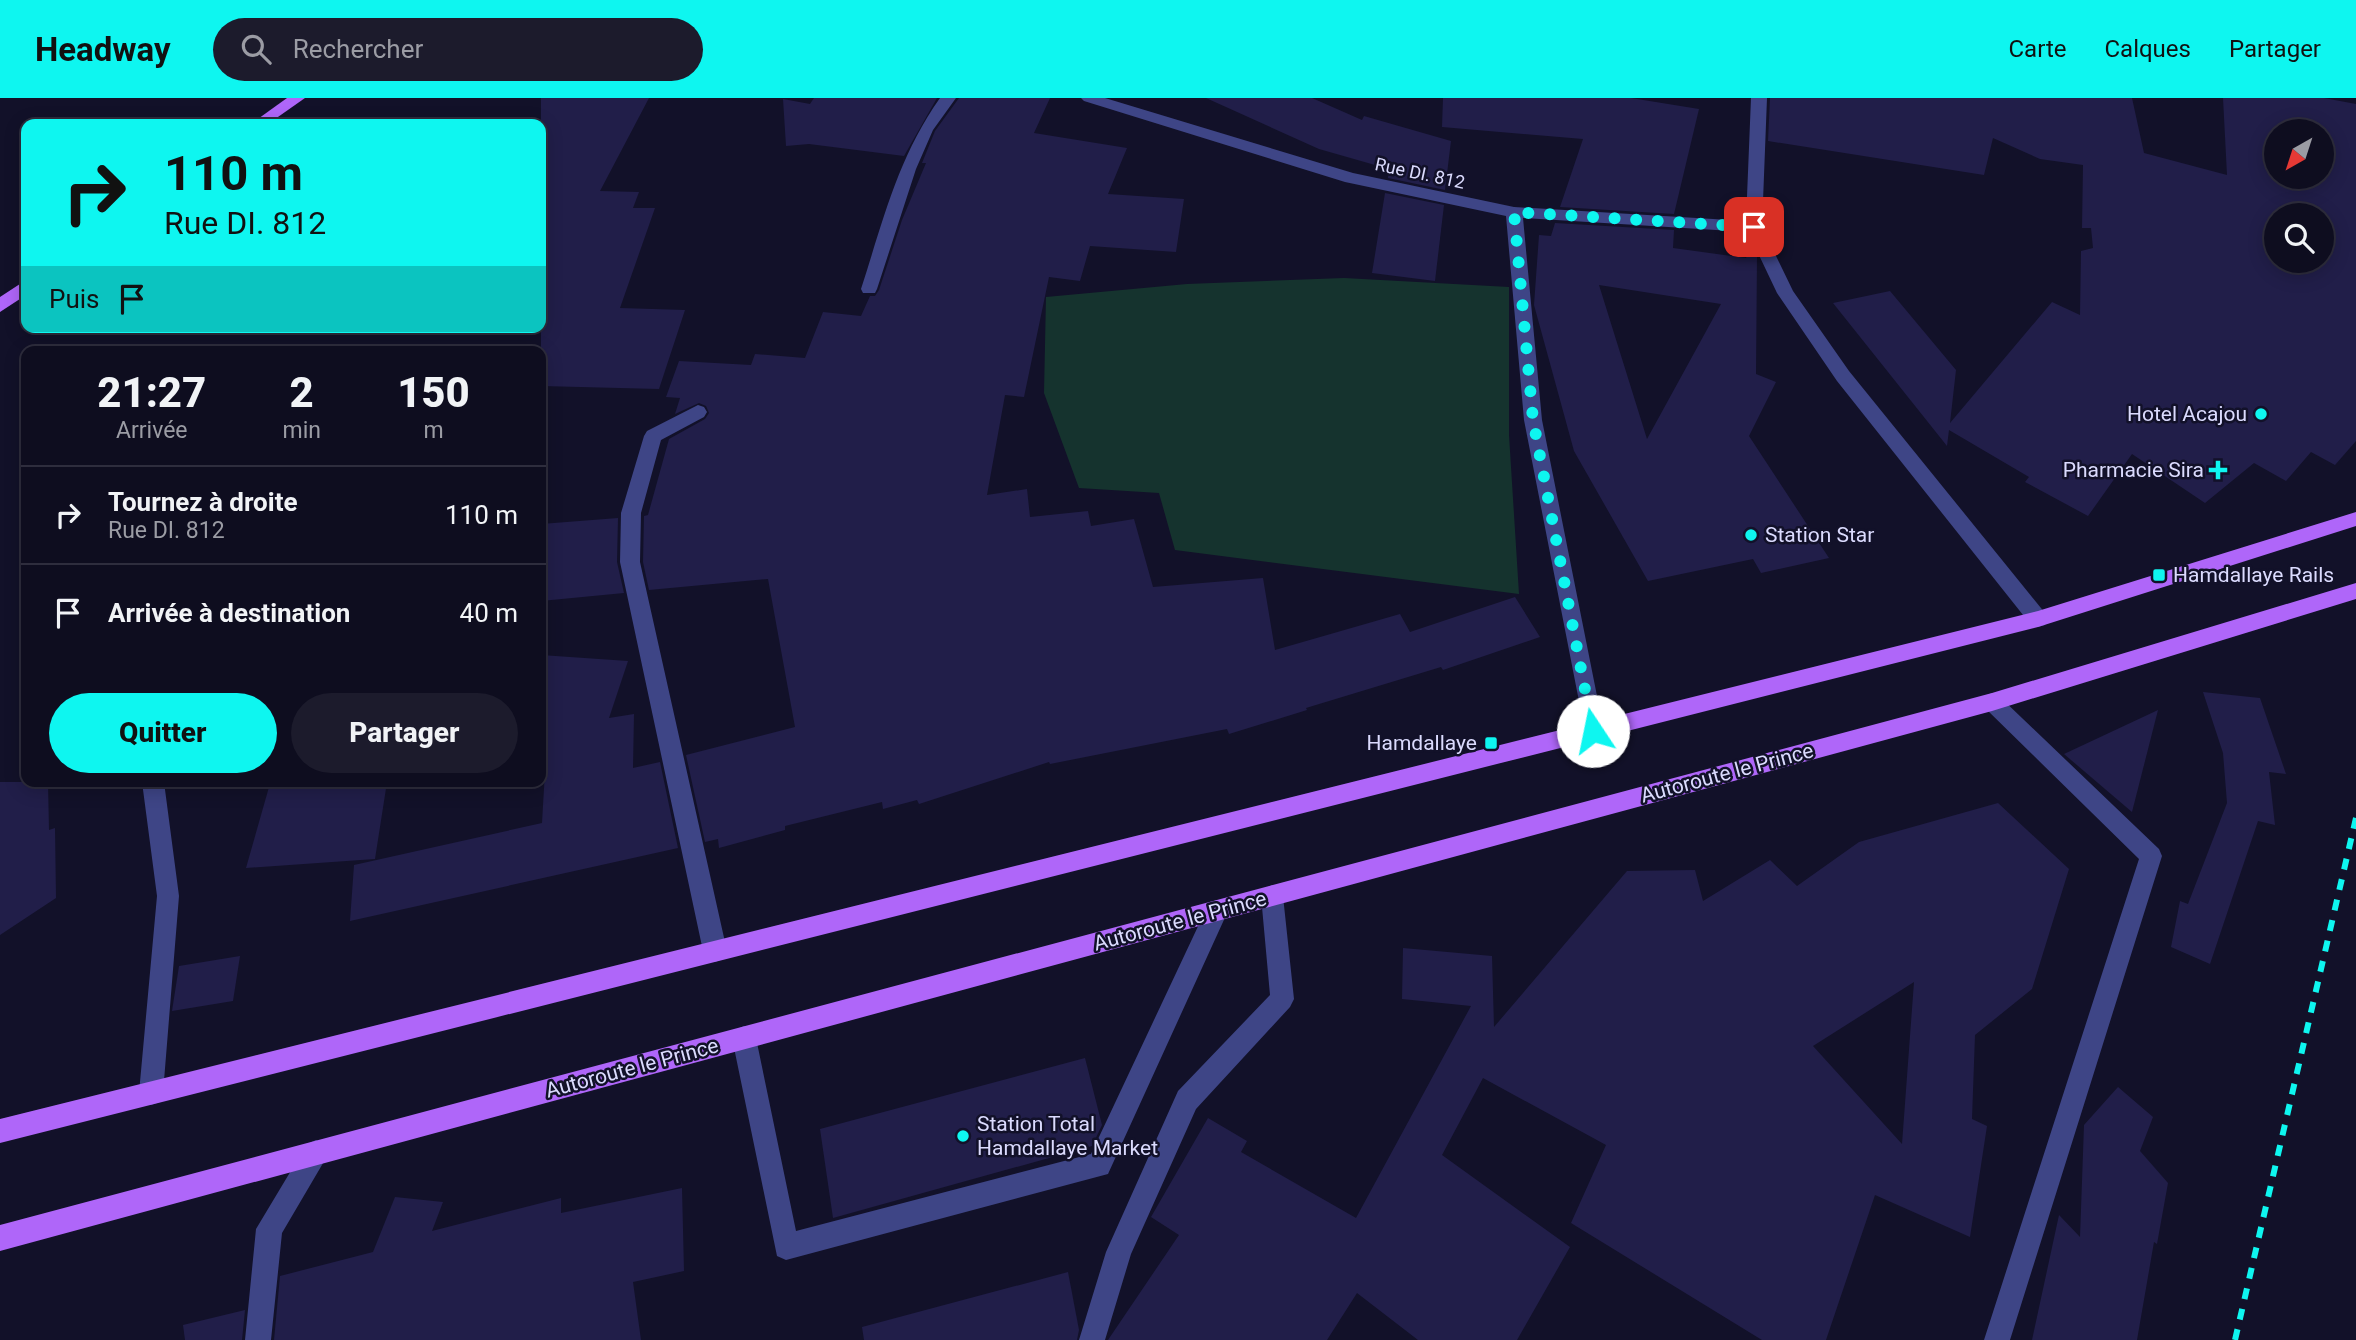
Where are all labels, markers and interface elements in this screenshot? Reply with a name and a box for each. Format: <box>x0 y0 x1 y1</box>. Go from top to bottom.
search box <box>213 18 703 81</box>
text: Headway <box>35 30 171 69</box>
icon: search <box>237 30 275 68</box>
text: Rechercher <box>293 34 423 64</box>
text: Carte <box>2008 35 2066 63</box>
text: Calques <box>2104 35 2191 63</box>
text: Partager <box>2229 35 2321 63</box>
north arrow <box>2264 119 2334 189</box>
map controls <box>2264 119 2334 273</box>
text: 110 m <box>164 145 303 202</box>
icon: right <box>49 147 140 238</box>
street label: Rue DI. 812 <box>1373 153 1467 193</box>
pin <box>1724 197 1784 257</box>
button: search <box>2264 203 2334 273</box>
text: Rue DI. 812 <box>164 204 326 242</box>
icon: arrive <box>1735 208 1773 246</box>
icon: arrive <box>113 280 151 318</box>
text: Puis <box>49 284 99 314</box>
text: 21:27 <box>97 368 206 417</box>
text: 2 <box>290 368 314 417</box>
text: 150 <box>397 368 470 417</box>
place label: Hotel Acajou <box>2127 402 2247 426</box>
marker: Hotel Acajou <box>2253 406 2269 422</box>
text: Arrivée <box>116 417 188 444</box>
text: min <box>282 417 321 444</box>
text: m <box>423 417 444 444</box>
place label: Pharmacie Sira <box>2063 458 2204 482</box>
marker: Pharmacie Sira <box>2210 462 2226 478</box>
text: Tournez à droite <box>108 487 298 517</box>
icon: right <box>49 496 87 534</box>
text: 110 m <box>445 500 518 530</box>
text: Rue DI. 812 <box>108 517 225 544</box>
place label: Station Star <box>1765 523 1874 547</box>
marker: Station Star <box>1743 527 1759 543</box>
place label: Hamdallaye Rails <box>2173 563 2334 587</box>
marker: Hamdallaye Rails <box>2151 567 2167 583</box>
icon: arrive <box>49 594 87 632</box>
text: Arrivée à destination <box>108 598 350 628</box>
text: 40 m <box>460 598 518 628</box>
button: Quitter <box>49 693 277 773</box>
button: Partager <box>291 693 518 773</box>
position arrow <box>1556 694 1630 768</box>
place label: Hamdallaye <box>1366 731 1477 755</box>
marker: Hamdallaye <box>1483 735 1499 751</box>
street label: Autoroute le Prince <box>1638 738 1816 808</box>
street label: Autoroute le Prince <box>1091 886 1269 956</box>
street label: Autoroute le Prince <box>543 1033 721 1103</box>
place label: Station Total Hamdallaye Market <box>977 1112 1158 1160</box>
marker: Station Total Hamdallaye Market <box>955 1128 971 1144</box>

